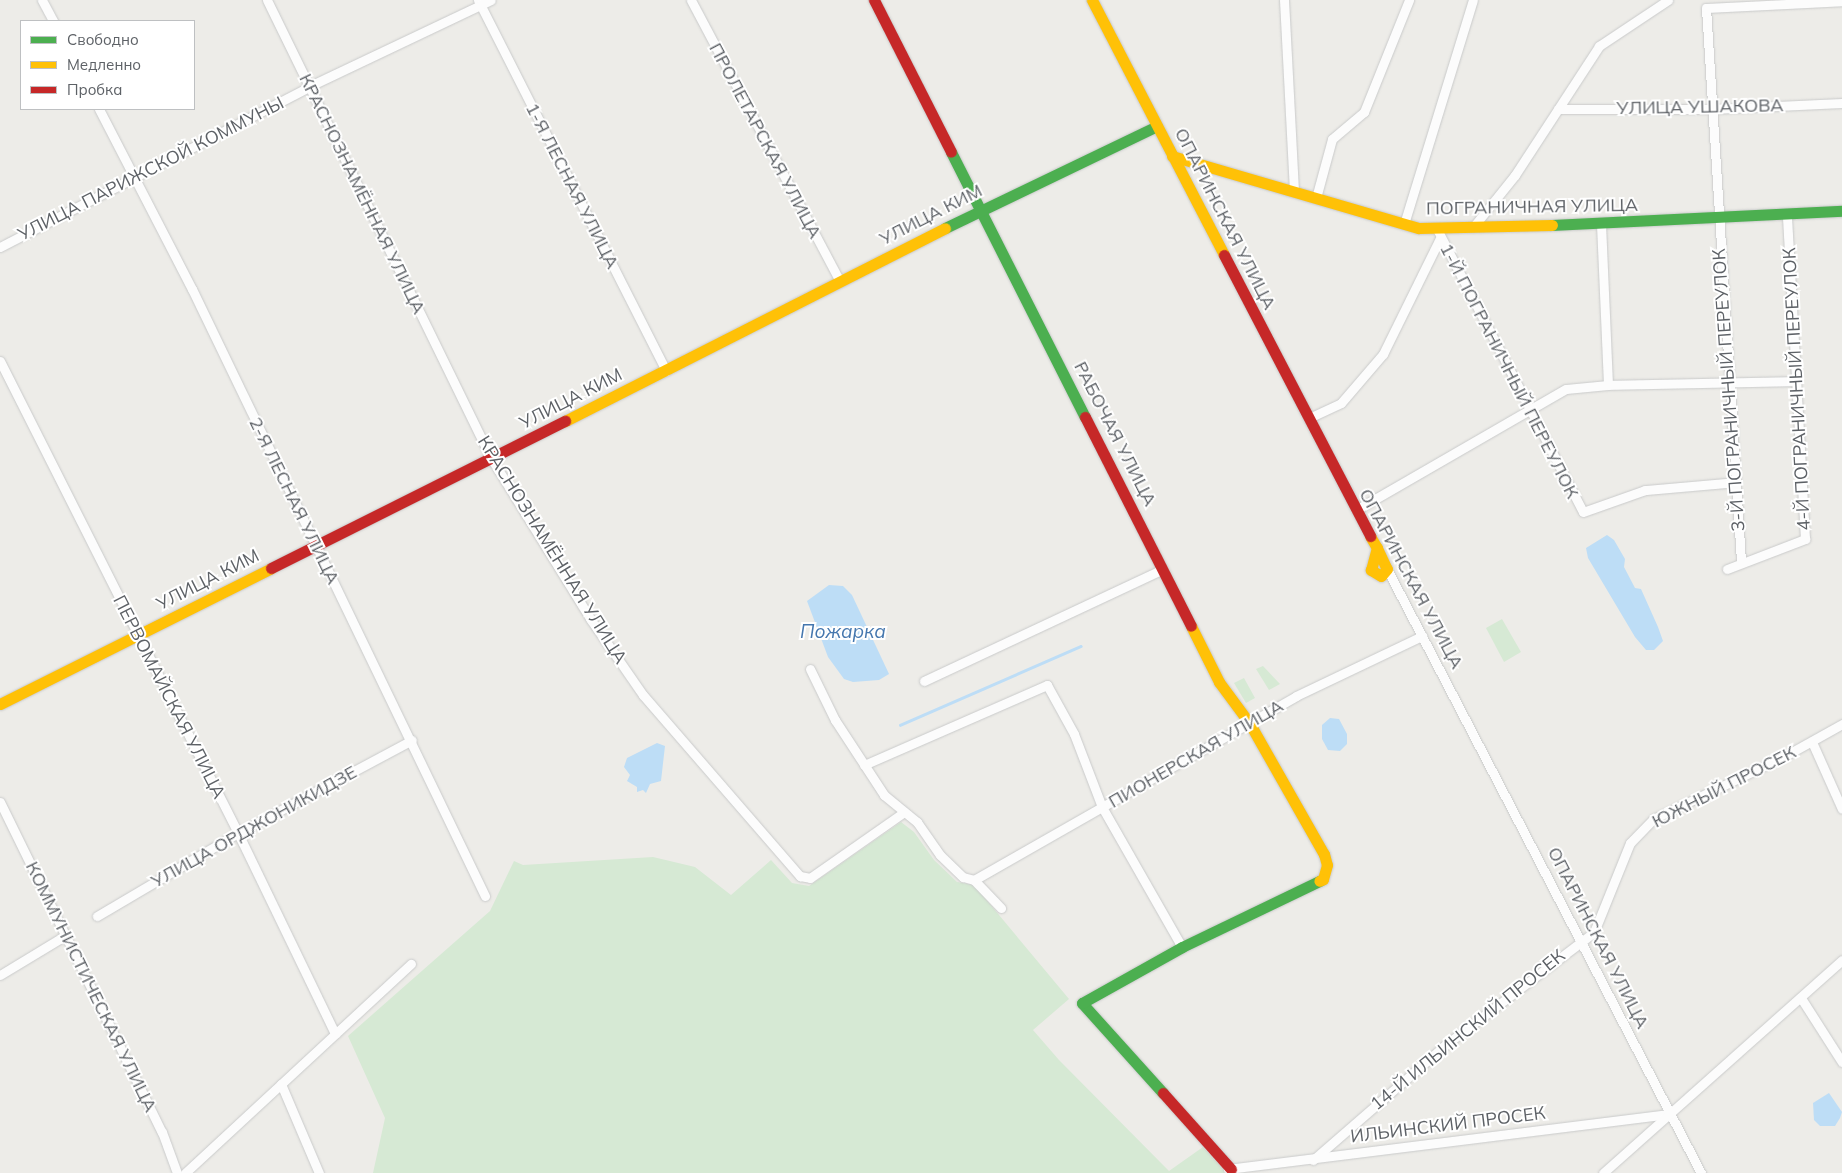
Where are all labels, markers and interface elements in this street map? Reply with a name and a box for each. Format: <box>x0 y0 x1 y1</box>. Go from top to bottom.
legend <box>20 20 195 110</box>
text: Свободно <box>67 30 139 49</box>
street label: ПРОЛЕТАРСКАЯ УЛИЦА <box>704 40 826 242</box>
text: Медленно <box>67 55 141 74</box>
street label: КРАСНОЗНАМЁННАЯ УЛИЦА <box>294 70 430 318</box>
text: Пробка <box>67 80 122 99</box>
street label: УЛИЦА ПАРИЖСКОЙ КОММУНЫ <box>14 92 288 246</box>
street label: УЛИЦА УШАКОВА <box>1616 95 1784 119</box>
street label: 1-Я ЛЕСНАЯ УЛИЦА <box>521 100 623 272</box>
street label: ОПАРИНСКАЯ УЛИЦА <box>1170 125 1280 313</box>
street label: УЛИЦА КИМ <box>876 180 986 250</box>
street label: ПОГРАНИЧНАЯ УЛИЦА <box>1426 194 1638 220</box>
street label: 1-Й ПОГРАНИЧНЫЙ ПЕРЕУЛОК <box>1435 240 1583 502</box>
street label: 4-Й ПОГРАНИЧНЫЙ ПЕРЕУЛОК <box>1779 247 1815 531</box>
street label: 3-Й ПОГРАНИЧНЫЙ ПЕРЕУЛОК <box>1708 248 1750 532</box>
street label: РАБОЧАЯ УЛИЦА <box>1069 358 1161 510</box>
street label: УЛИЦА КИМ <box>516 364 626 434</box>
street label: 2-Я ЛЕСНАЯ УЛИЦА <box>244 414 344 588</box>
street label: КРАСНОЗНАМЁННАЯ УЛИЦА <box>473 432 631 668</box>
street label: ОПАРИНСКАЯ УЛИЦА <box>1354 485 1468 673</box>
street label: УЛИЦА КИМ <box>153 545 263 615</box>
street label: ПЕРВОМАЙСКАЯ УЛИЦА <box>108 592 230 802</box>
water label: Пожарка <box>800 621 886 643</box>
street label: ПИОНЕРСКАЯ УЛИЦА <box>1105 695 1287 813</box>
street label: ЮЖНЫЙ ПРОСЕК <box>1649 741 1799 833</box>
street label: УЛИЦА ОРДЖОНИКИДЗЕ <box>147 761 361 893</box>
street label: ОПАРИНСКАЯ УЛИЦА <box>1543 844 1653 1032</box>
street label: КОММУНИСТИЧЕСКАЯ УЛИЦА <box>21 858 161 1116</box>
street label: 14-Й ИЛЬИНСКИЙ ПРОСЕК <box>1367 945 1569 1115</box>
street label: ИЛЬИНСКИЙ ПРОСЕК <box>1349 1102 1547 1148</box>

